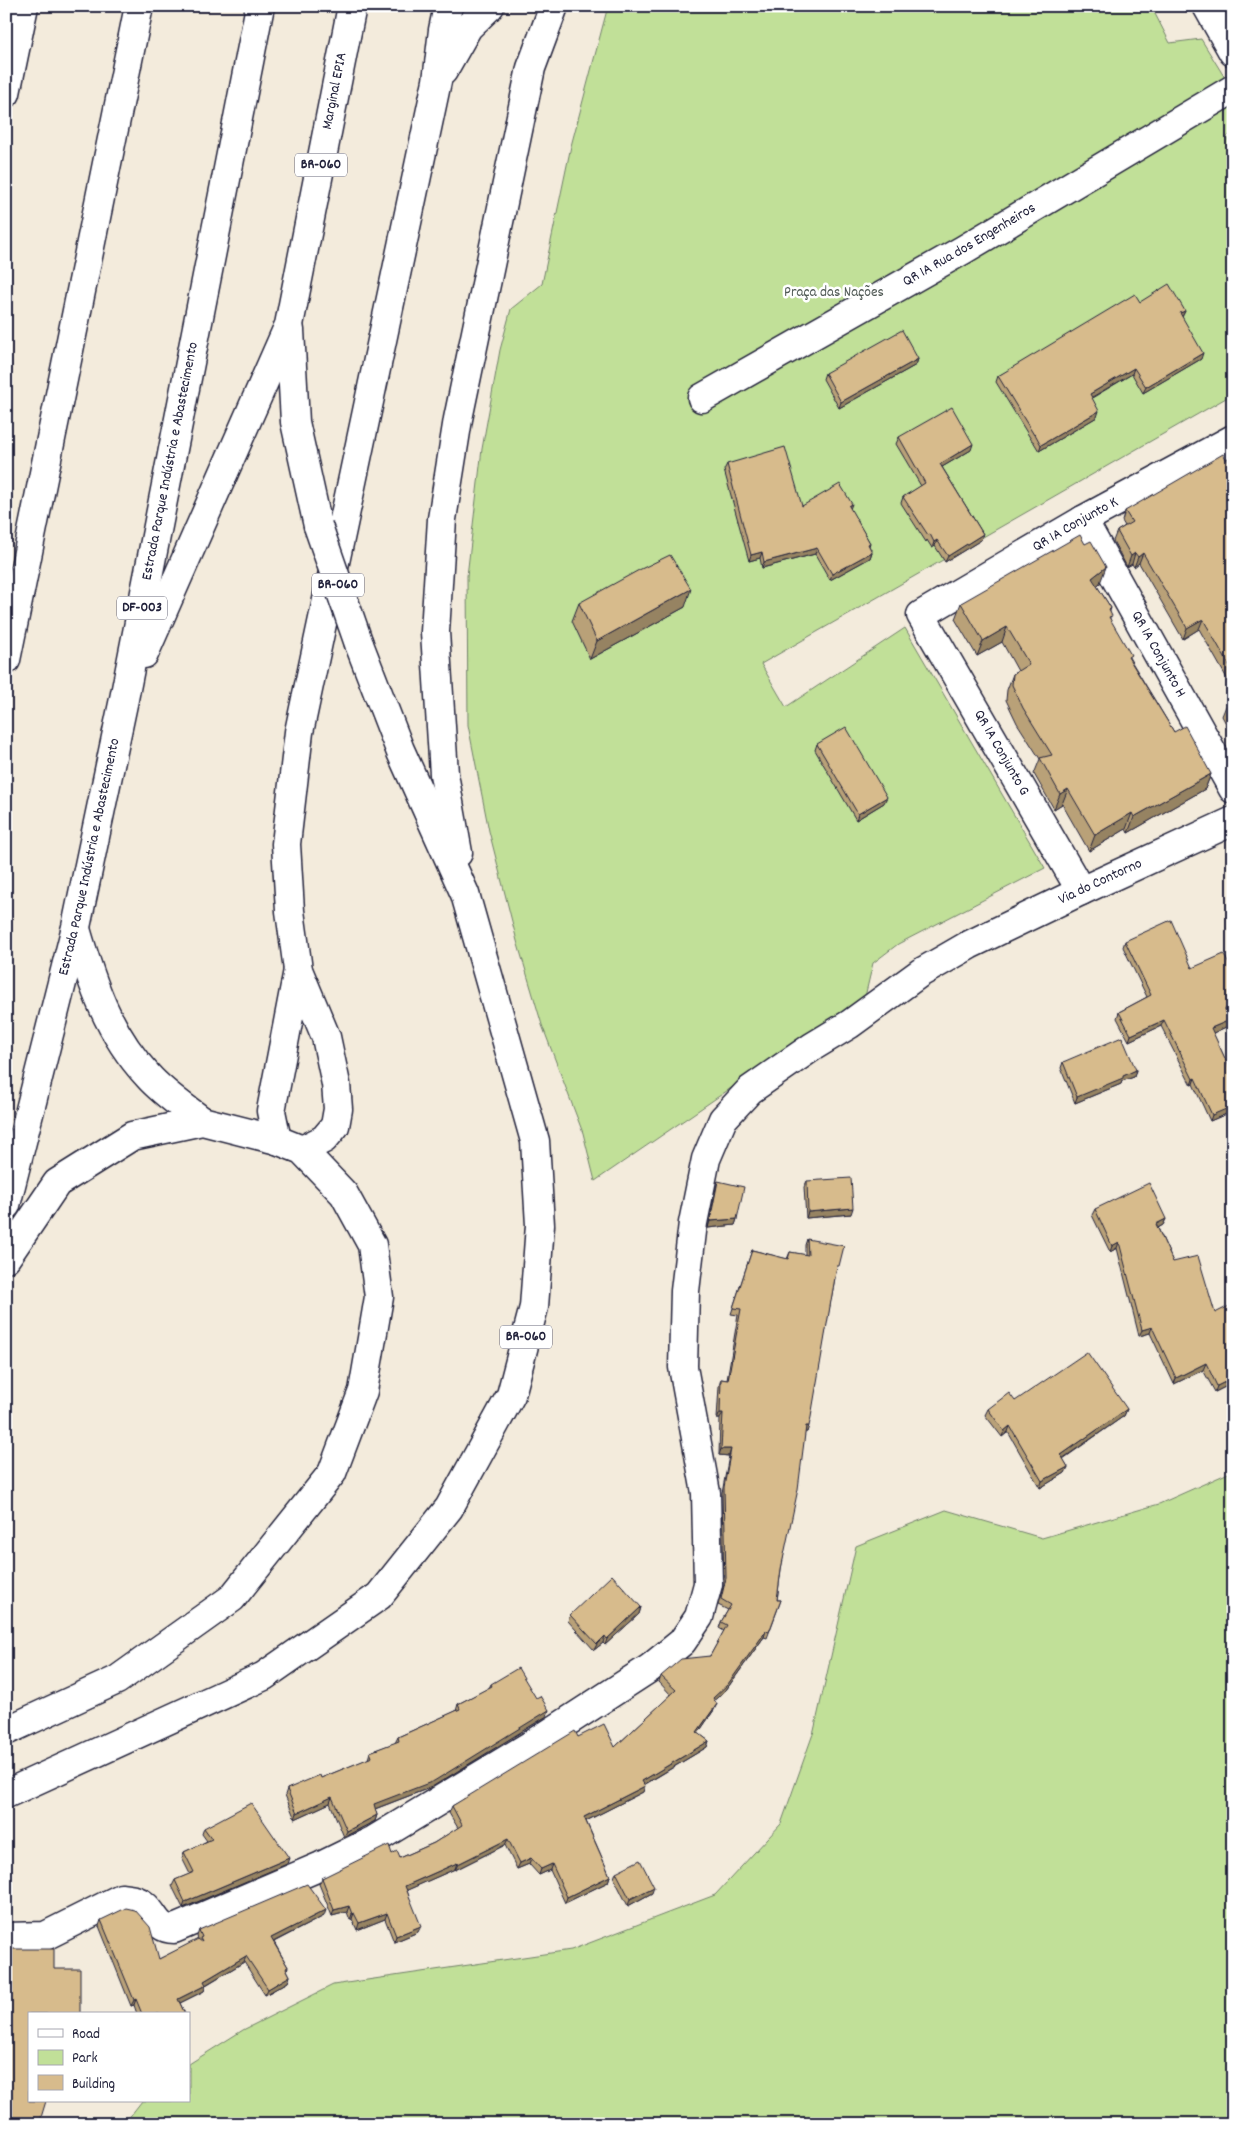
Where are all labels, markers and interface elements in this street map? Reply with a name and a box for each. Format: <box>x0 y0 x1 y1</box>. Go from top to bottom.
street label: Marginal EPIA <box>317 51 354 132</box>
road number: BR-060 <box>295 154 347 176</box>
street label: QR 1A Rua dos Engenheiros <box>899 198 1040 293</box>
park label: Praça das Nações <box>784 282 884 304</box>
street label: Estrada Parque Indústria e Abastecimento <box>137 340 205 582</box>
street label: QR 1A Conjunto K <box>1029 492 1123 558</box>
road number: BR-060 <box>312 574 364 596</box>
road number: DF-003 <box>117 596 167 620</box>
street label: QR 1A Conjunto H <box>1125 607 1191 702</box>
street label: QR 1A Conjunto G <box>967 706 1035 800</box>
street label: Estrada Parque Indústria e Abastecimento <box>53 736 126 978</box>
street label: Via do Contorno <box>1055 853 1146 911</box>
road number: BR-060 <box>500 1325 552 1348</box>
legend <box>28 2012 190 2102</box>
text: Road <box>72 2024 100 2046</box>
text: Park <box>72 2048 98 2070</box>
text: Building <box>72 2074 115 2096</box>

